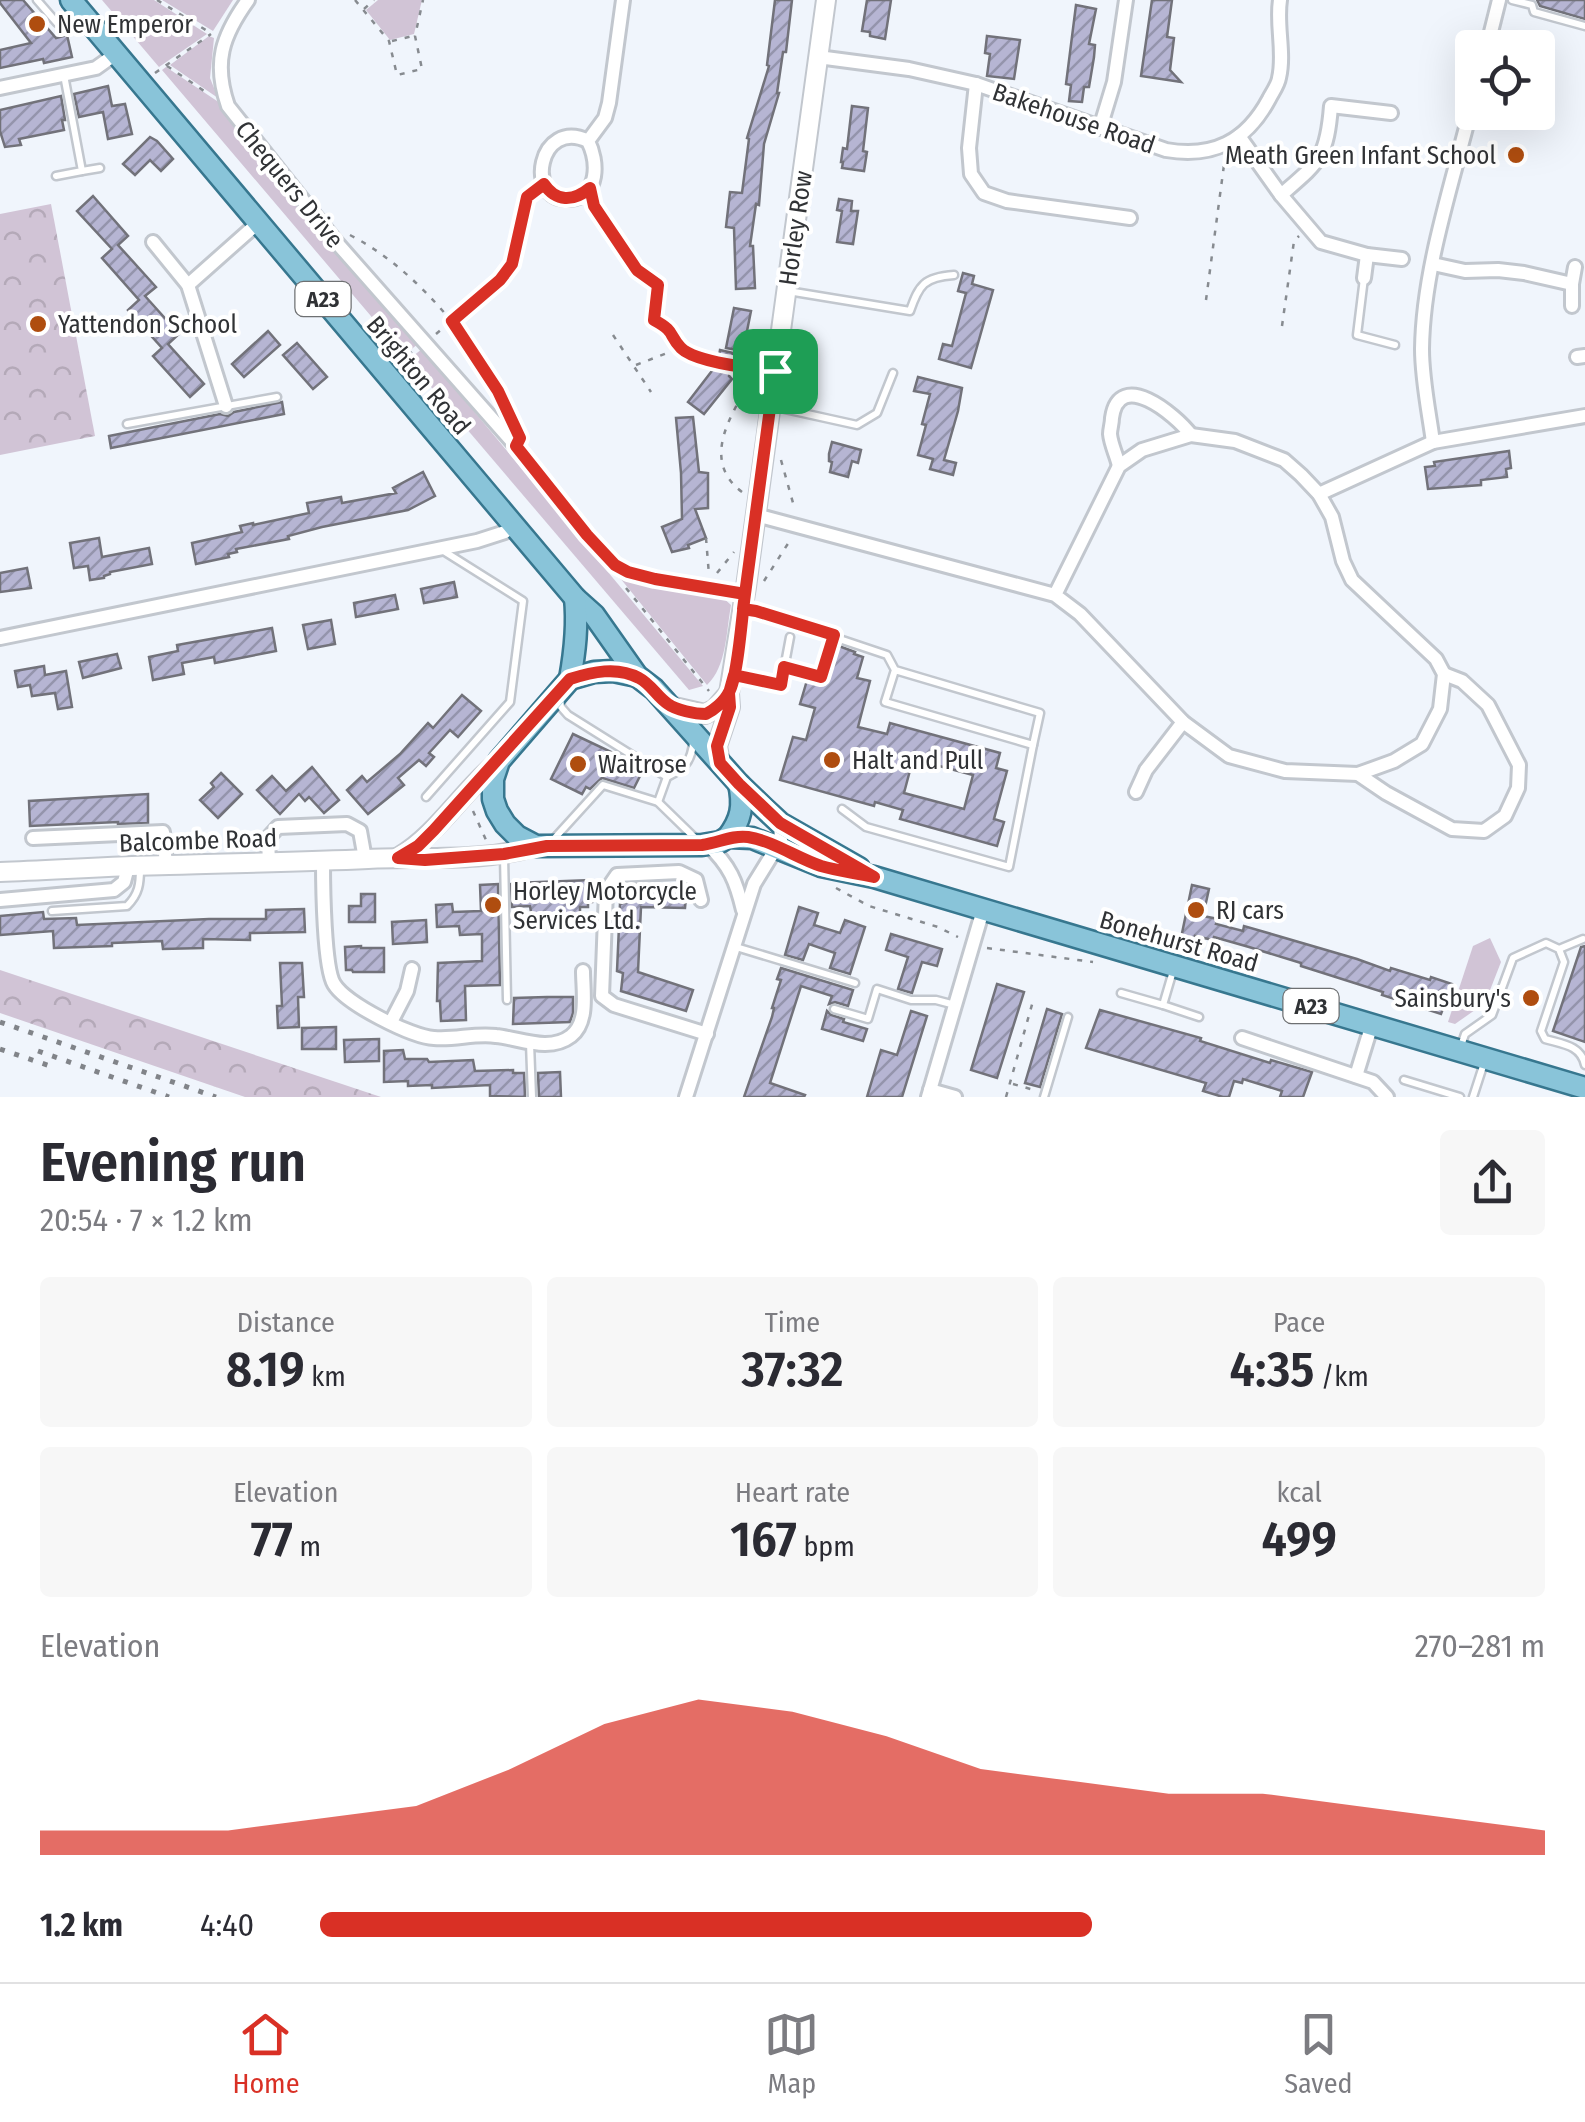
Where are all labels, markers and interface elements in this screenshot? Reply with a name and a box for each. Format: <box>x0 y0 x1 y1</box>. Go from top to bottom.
place label: New Emperor <box>57 10 193 40</box>
marker: New Emperor <box>26 13 48 35</box>
map controls <box>1455 30 1555 130</box>
button: locate <box>1455 30 1555 130</box>
street label: Bakehouse Road <box>989 77 1159 161</box>
street label: Chequers Drive <box>229 115 350 254</box>
place label: Meath Green Infant School <box>1225 141 1496 171</box>
marker: Meath Green Infant School <box>1505 144 1527 166</box>
street label: Horley Row <box>773 169 819 287</box>
road number: A23 <box>296 282 350 316</box>
place label: Yattendon School <box>58 310 237 340</box>
street label: Brighton Road <box>360 310 476 441</box>
marker: Yattendon School <box>27 313 49 335</box>
pin <box>733 329 818 414</box>
icon: arrive <box>748 344 803 399</box>
place label: Halt and Pull <box>852 746 984 776</box>
marker: Halt and Pull <box>821 749 843 771</box>
place label: Waitrose <box>598 750 687 780</box>
marker: Waitrose <box>567 753 589 775</box>
street label: Balcombe Road <box>119 823 278 859</box>
place label: Horley Motorcycle Services Ltd. <box>513 877 697 936</box>
marker: Horley Motorcycle Services Ltd. <box>482 894 504 916</box>
place label: RJ cars <box>1216 896 1284 926</box>
marker: RJ cars <box>1185 899 1207 921</box>
street label: Bonehurst Road <box>1096 905 1261 979</box>
place label: Sainsbury's <box>1394 984 1511 1014</box>
marker: Sainsbury's <box>1520 987 1542 1009</box>
road number: A23 <box>1284 989 1338 1023</box>
text: Evening run <box>40 1130 306 1196</box>
button: share <box>1440 1130 1545 1235</box>
text: 20:54 · 7 × 1.2 km <box>40 1201 253 1239</box>
text: Distance <box>237 1306 335 1339</box>
text: Time <box>765 1306 820 1339</box>
text: Pace <box>1273 1306 1325 1339</box>
text: 8.19 <box>226 1339 305 1399</box>
text: 37:32 <box>741 1339 844 1399</box>
text: 4:35 <box>1230 1339 1315 1399</box>
text: km <box>305 1360 346 1393</box>
text: /km <box>1315 1360 1369 1393</box>
text: Elevation <box>233 1476 339 1509</box>
text: Heart rate <box>735 1476 850 1509</box>
text: kcal <box>1276 1476 1322 1509</box>
text: 77 <box>251 1509 293 1569</box>
text: 167 <box>730 1509 797 1569</box>
text: 499 <box>1262 1509 1337 1569</box>
text: m <box>293 1530 321 1563</box>
text: bpm <box>797 1530 855 1563</box>
text: Elevation <box>40 1627 160 1665</box>
text: 270–281 m <box>1415 1627 1545 1665</box>
text: 1.2 km <box>40 1906 123 1944</box>
text: 4:40 <box>200 1906 254 1944</box>
tab: Home <box>232 2007 299 2100</box>
tab: Map <box>764 2007 819 2100</box>
tab: Saved <box>1284 2007 1353 2100</box>

